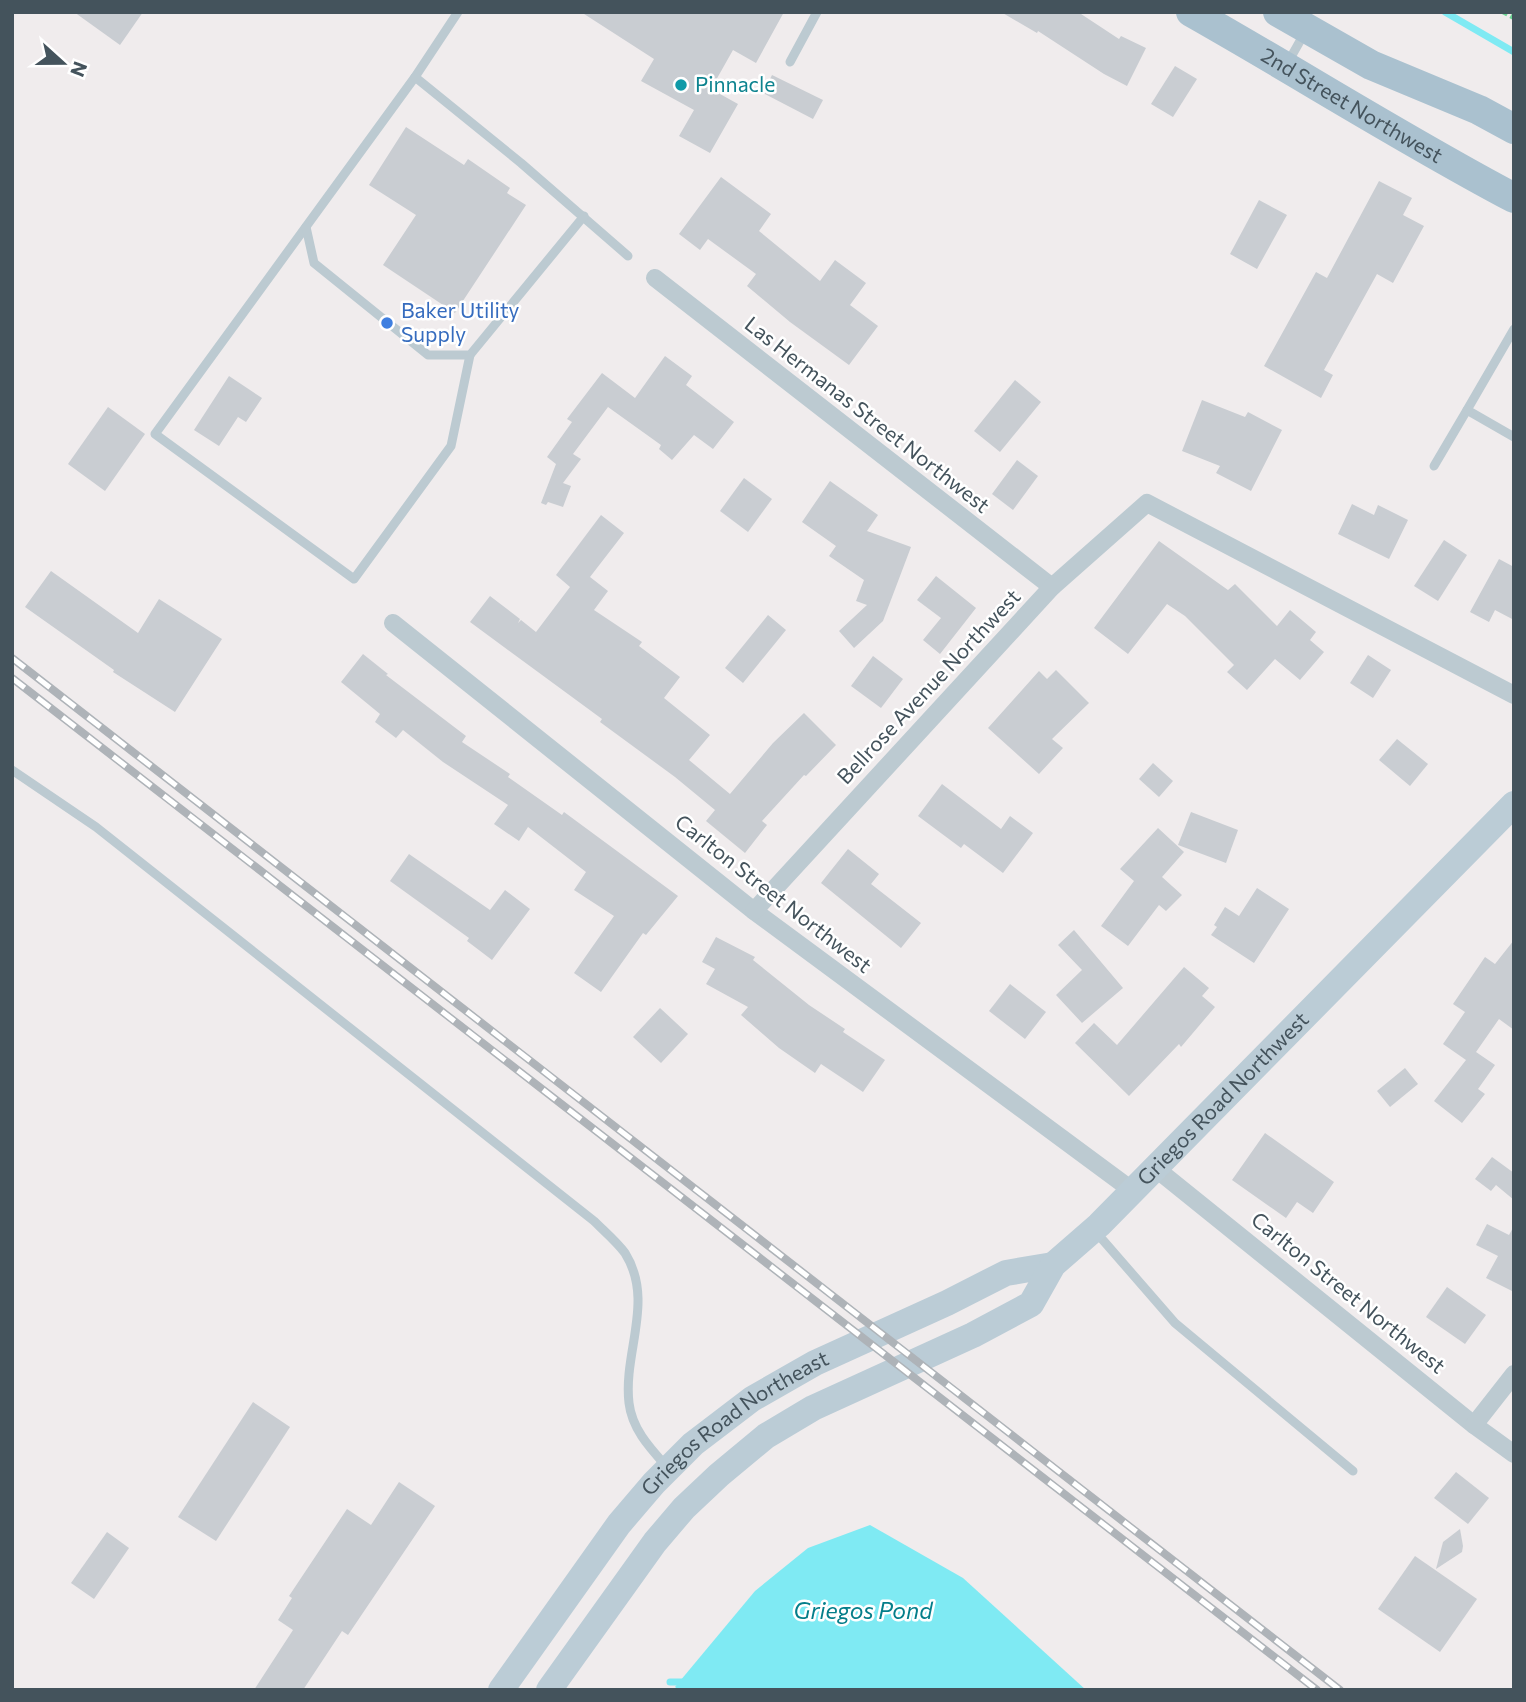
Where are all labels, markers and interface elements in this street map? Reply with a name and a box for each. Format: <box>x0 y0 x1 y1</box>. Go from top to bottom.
north arrow <box>28 28 98 98</box>
street label: 2nd Street Northwest <box>1257 41 1448 167</box>
text: N <box>66 58 93 80</box>
place label: Pinnacle <box>695 71 775 96</box>
marker: Pinnacle <box>673 77 689 93</box>
place label: Baker Utility Supply <box>401 297 520 346</box>
street label: Las Hermanas Street Northwest <box>740 310 995 517</box>
marker: Baker Utility Supply <box>379 315 395 331</box>
street label: Bellrose Avenue Northwest <box>831 583 1025 789</box>
street label: Carlton Street Northwest <box>671 808 877 977</box>
street label: Griegos Road Northwest <box>1131 1006 1313 1190</box>
street label: Carlton Street Northwest <box>1247 1206 1451 1378</box>
street label: Griegos Road Northeast <box>635 1345 832 1500</box>
water label: Griegos Pond <box>794 1596 934 1624</box>

